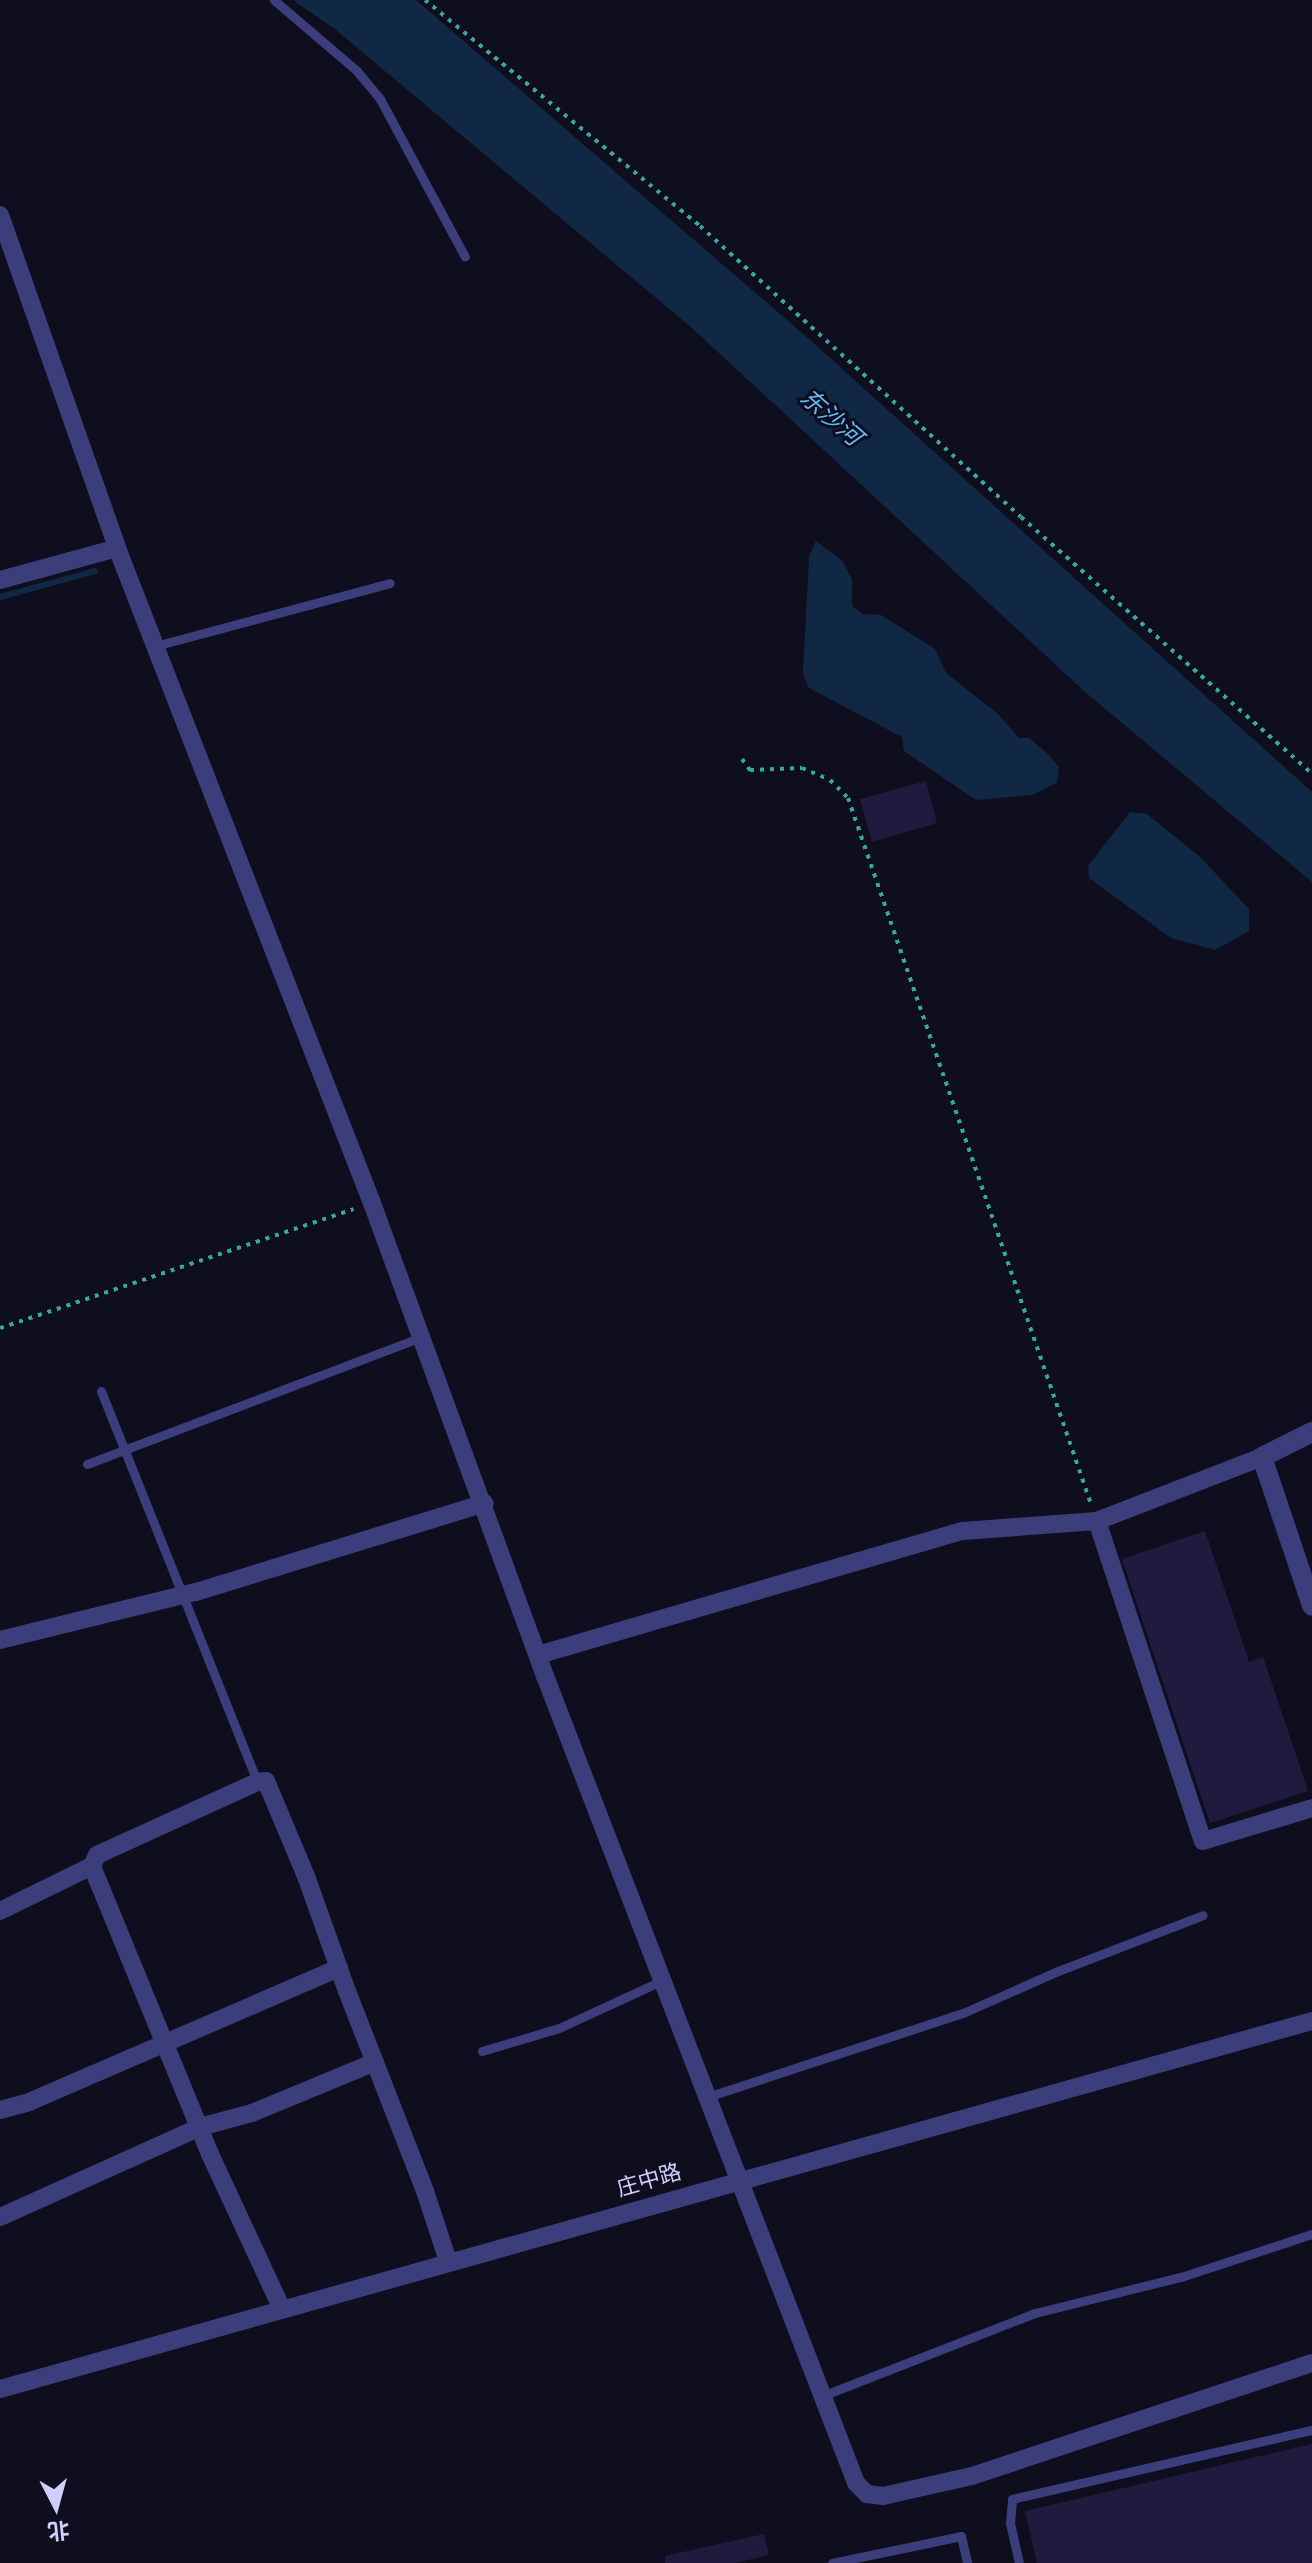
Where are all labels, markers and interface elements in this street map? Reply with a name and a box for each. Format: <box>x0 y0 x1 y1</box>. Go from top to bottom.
water label: 东沙河 <box>794 383 868 451</box>
street label: 庄中路 <box>614 2158 684 2202</box>
north arrow <box>16 2467 96 2547</box>
text: 北 <box>46 2517 71 2545</box>

